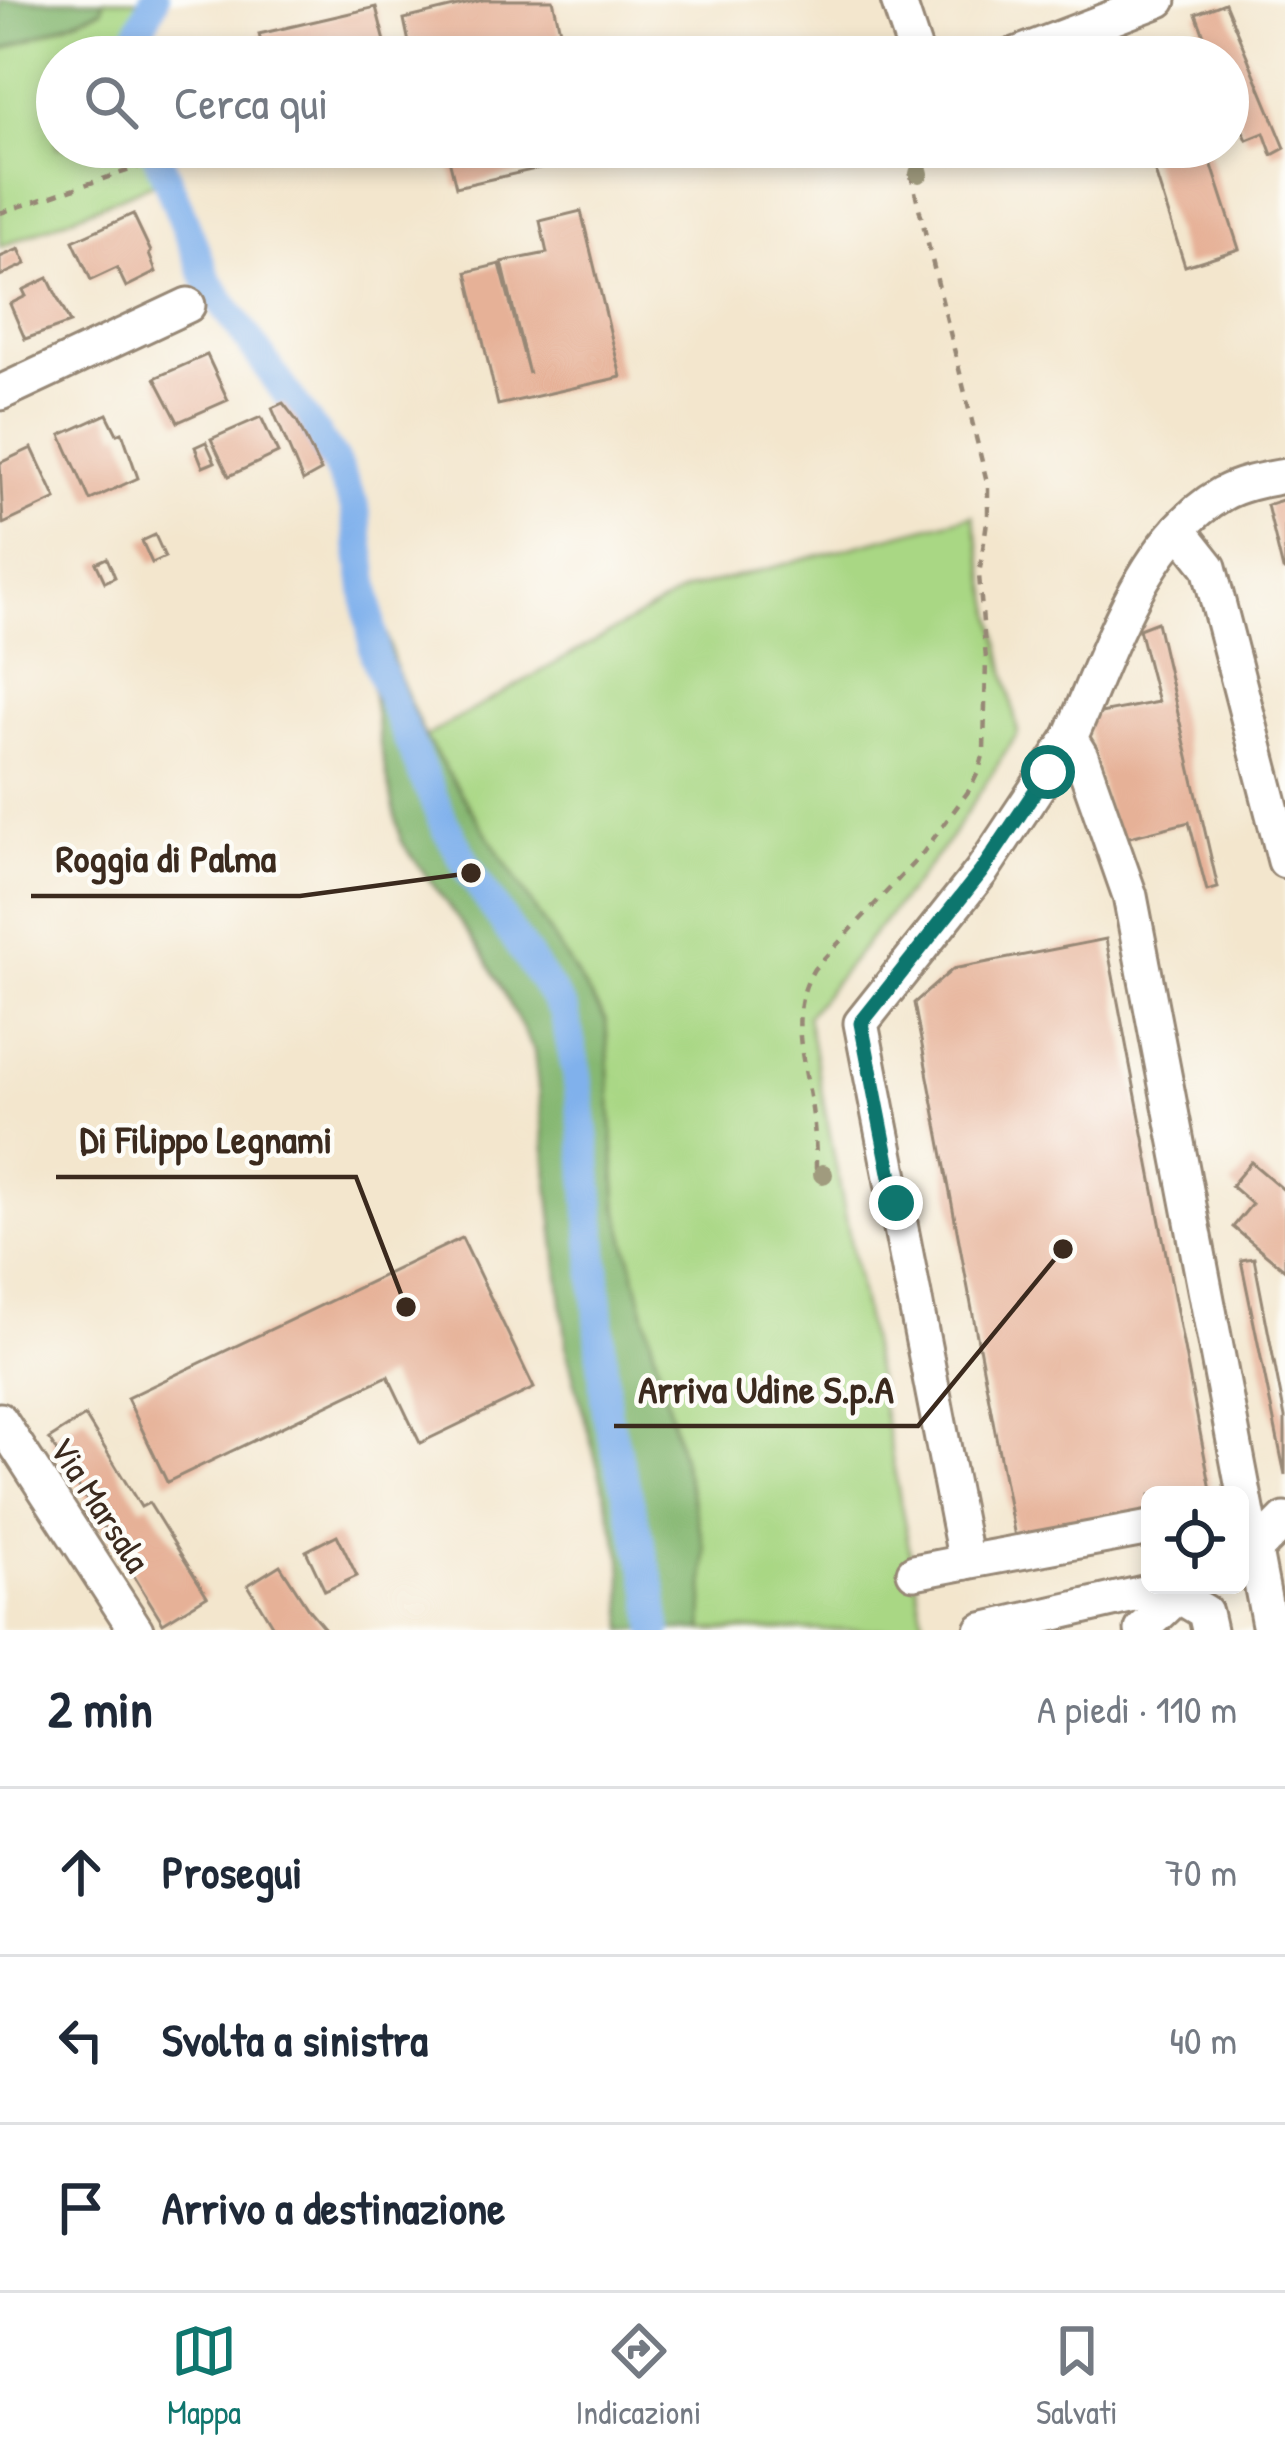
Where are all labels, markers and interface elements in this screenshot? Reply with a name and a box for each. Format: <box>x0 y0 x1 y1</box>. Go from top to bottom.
search box <box>36 36 1249 168</box>
icon: search <box>78 69 144 135</box>
text: Cerca qui <box>174 72 328 133</box>
route start <box>1021 745 1075 799</box>
callout: Roggia di Palma <box>31 821 300 896</box>
text: Roggia di Palma <box>56 831 277 885</box>
callout: Di Filippo Legnami <box>56 1102 356 1177</box>
text: Di Filippo Legnami <box>80 1112 332 1166</box>
route end <box>869 1176 923 1230</box>
callout: Arriva Udine S.p.A <box>614 1351 918 1426</box>
text: Arriva Udine S.p.A <box>638 1362 894 1416</box>
street label: Via Marsala <box>39 1427 163 1581</box>
map controls <box>1141 1486 1249 1594</box>
button: locate <box>1141 1486 1249 1594</box>
text: 2 min <box>48 1674 153 1743</box>
text: A piedi · 110 m <box>1037 1682 1237 1735</box>
icon: ahead <box>48 1839 114 1905</box>
text: Prosegui <box>162 1841 302 1902</box>
text: 70 m <box>1165 1845 1237 1898</box>
icon: left <box>48 2007 114 2073</box>
text: Svolta a sinistra <box>162 2009 428 2070</box>
text: 40 m <box>1169 2013 1237 2066</box>
icon: arrive <box>48 2175 114 2241</box>
text: Arrivo a destinazione <box>162 2177 505 2238</box>
tab: Mappa <box>167 2318 241 2434</box>
tab: Indicazioni <box>576 2318 701 2434</box>
tab: Salvati <box>1036 2318 1118 2434</box>

